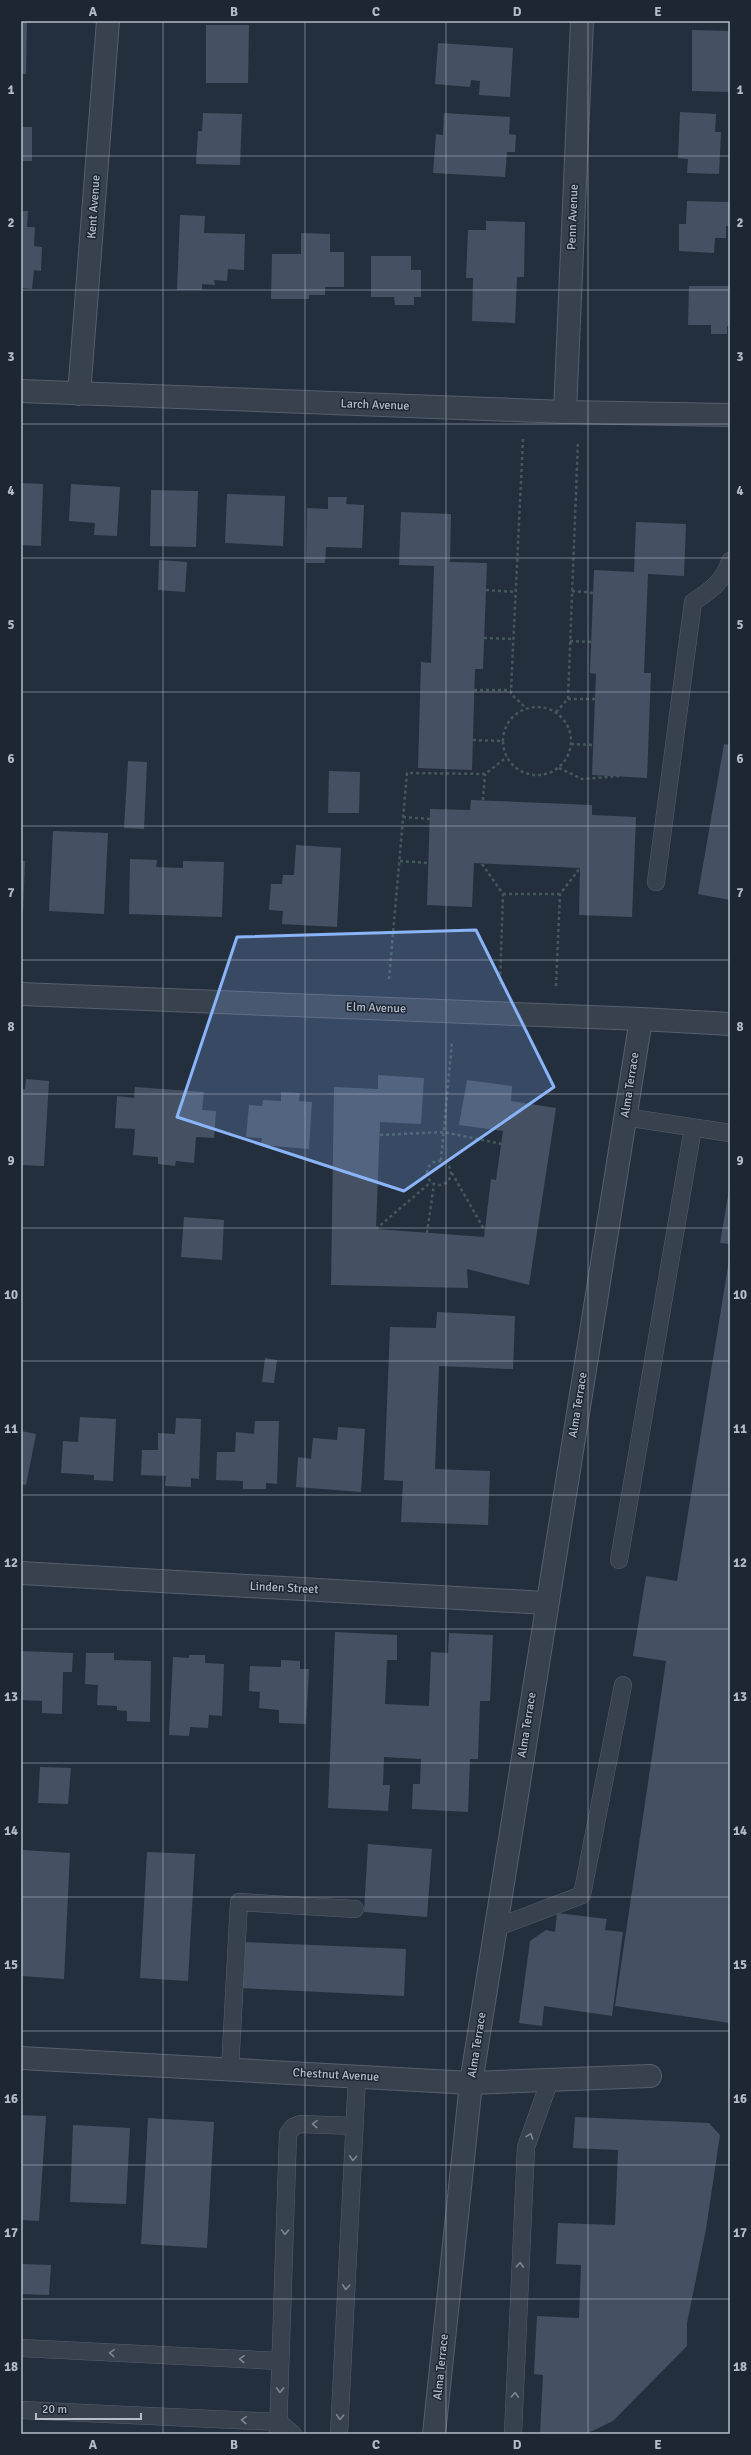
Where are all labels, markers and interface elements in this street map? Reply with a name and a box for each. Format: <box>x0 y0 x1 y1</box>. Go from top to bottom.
text: A <box>89 4 98 20</box>
text: B <box>230 4 238 20</box>
text: C <box>372 4 380 20</box>
text: D <box>513 4 522 20</box>
text: E <box>654 4 662 20</box>
text: 1 <box>7 82 15 98</box>
text: 1 <box>736 82 744 98</box>
street label: Kent Avenue <box>84 175 104 239</box>
street label: Penn Avenue <box>564 184 582 250</box>
text: 2 <box>7 215 15 231</box>
text: 2 <box>736 215 744 231</box>
text: 3 <box>7 349 15 365</box>
text: 3 <box>736 349 744 365</box>
street label: Larch Avenue <box>340 396 410 414</box>
text: 4 <box>7 483 15 499</box>
text: 4 <box>736 483 744 499</box>
text: 5 <box>7 617 15 633</box>
text: 5 <box>736 617 744 633</box>
text: 6 <box>7 751 15 767</box>
text: 6 <box>736 751 744 767</box>
text: 7 <box>7 885 15 901</box>
text: 7 <box>736 885 744 901</box>
street label: Elm Avenue <box>346 999 406 1017</box>
text: 8 <box>7 1019 15 1035</box>
text: 8 <box>736 1019 744 1035</box>
street label: Alma Terrace <box>617 1051 643 1119</box>
text: 9 <box>7 1153 15 1169</box>
text: 9 <box>736 1153 744 1169</box>
text: 10 <box>4 1287 18 1303</box>
text: 10 <box>733 1287 747 1303</box>
street label: Alma Terrace <box>565 1371 591 1439</box>
text: 11 <box>4 1421 18 1437</box>
text: 11 <box>733 1421 747 1437</box>
text: 12 <box>4 1555 18 1571</box>
text: 12 <box>733 1555 747 1571</box>
street label: Linden Street <box>249 1579 319 1597</box>
text: 13 <box>4 1689 18 1705</box>
text: 13 <box>733 1689 747 1705</box>
street label: Alma Terrace <box>514 1691 540 1759</box>
text: 14 <box>4 1823 18 1839</box>
text: 14 <box>733 1823 747 1839</box>
text: 15 <box>4 1957 18 1973</box>
text: 15 <box>733 1957 747 1973</box>
street label: Alma Terrace <box>464 2011 490 2079</box>
street label: Chestnut Avenue <box>292 2065 380 2085</box>
text: 16 <box>4 2091 18 2107</box>
text: 16 <box>733 2091 747 2107</box>
one-way arrow <box>312 2120 318 2129</box>
one-way arrow <box>525 2133 533 2140</box>
one-way arrow <box>348 2155 357 2161</box>
text: 17 <box>4 2225 18 2241</box>
text: 17 <box>733 2225 747 2241</box>
one-way arrow <box>280 2229 289 2235</box>
one-way arrow <box>516 2262 525 2268</box>
one-way arrow <box>342 2284 351 2290</box>
street label: Alma Terrace <box>430 2333 452 2401</box>
one-way arrow <box>109 2348 115 2357</box>
one-way arrow <box>239 2355 245 2363</box>
text: 18 <box>4 2359 18 2375</box>
text: 18 <box>733 2359 747 2375</box>
one-way arrow <box>275 2387 284 2393</box>
one-way arrow <box>510 2392 519 2398</box>
scale bar <box>36 2395 141 2421</box>
text: 20 m <box>42 2402 67 2417</box>
one-way arrow <box>336 2414 345 2420</box>
one-way arrow <box>241 2416 247 2425</box>
text: A <box>89 2437 98 2453</box>
text: B <box>230 2437 238 2453</box>
text: C <box>372 2437 380 2453</box>
text: D <box>513 2437 522 2453</box>
text: E <box>654 2437 662 2453</box>

